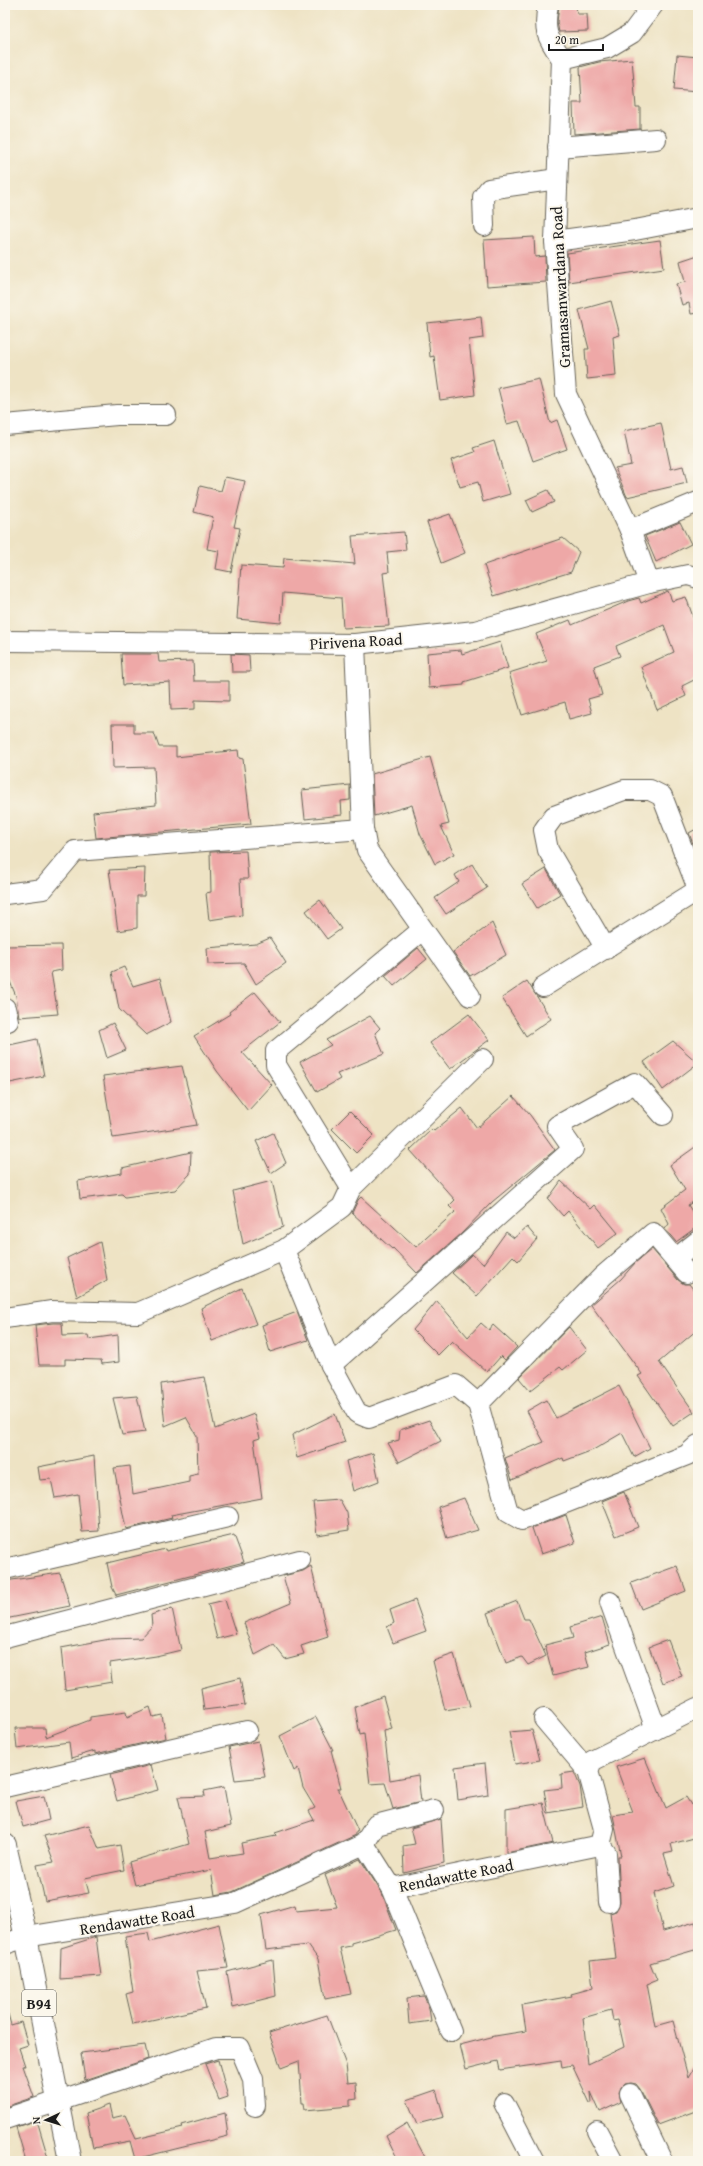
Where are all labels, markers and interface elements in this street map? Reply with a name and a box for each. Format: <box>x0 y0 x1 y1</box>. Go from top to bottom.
scale bar <box>549 26 603 52</box>
text: 20 m <box>555 31 579 48</box>
street label: Gramasanwardana Road <box>544 205 576 368</box>
street label: Pirivena Road <box>309 627 403 655</box>
street label: Rendawatte Road <box>397 1852 516 1898</box>
street label: Rendawatte Road <box>78 1899 197 1941</box>
road number: B94 <box>22 1990 56 2016</box>
north arrow <box>26 2100 66 2140</box>
text: N <box>28 2116 44 2125</box>

